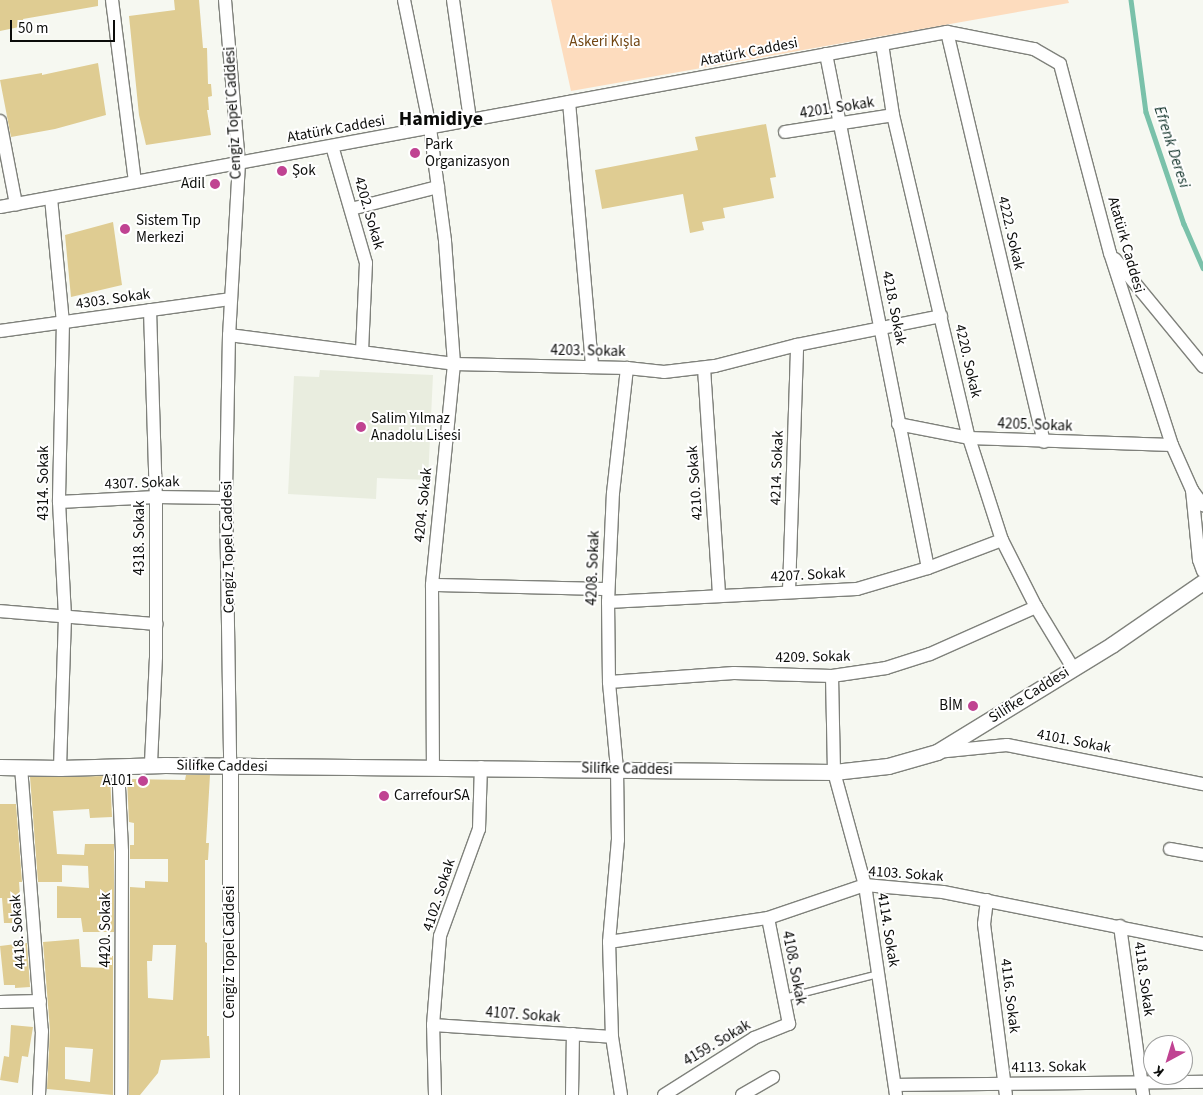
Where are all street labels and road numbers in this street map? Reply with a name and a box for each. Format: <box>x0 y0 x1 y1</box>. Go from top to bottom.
street label: Atatürk Caddesi <box>699 34 799 70</box>
street label: Cengiz Topel Caddesi <box>221 46 245 180</box>
street label: 4201. Sokak <box>799 93 875 123</box>
street label: Atatürk Caddesi <box>286 112 386 146</box>
street label: 4202. Sokak <box>350 174 388 252</box>
street label: 4222. Sokak <box>994 194 1028 272</box>
street label: Atatürk Caddesi <box>1104 195 1148 295</box>
street label: 4218. Sokak <box>878 269 910 347</box>
street label: 4303. Sokak <box>75 285 151 313</box>
street label: 4220. Sokak <box>951 322 985 400</box>
street label: 4203. Sokak <box>550 341 626 361</box>
street label: 4205. Sokak <box>997 415 1073 435</box>
street label: 4214. Sokak <box>767 430 787 506</box>
street label: 4210. Sokak <box>683 445 707 521</box>
street label: 4314. Sokak <box>35 446 53 520</box>
street label: 4204. Sokak <box>410 467 436 543</box>
street label: 4307. Sokak <box>104 473 180 493</box>
street label: Cengiz Topel Caddesi <box>218 480 238 614</box>
street label: 4318. Sokak <box>131 501 149 575</box>
street label: 4208. Sokak <box>583 530 603 606</box>
street label: 4207. Sokak <box>770 564 846 586</box>
street label: 4209. Sokak <box>775 647 851 667</box>
street label: Silifke Caddesi <box>985 663 1073 727</box>
street label: 4101. Sokak <box>1035 725 1113 757</box>
street label: Silifke Caddesi <box>176 756 268 776</box>
street label: Silifke Caddesi <box>581 759 673 779</box>
street label: 4102. Sokak <box>419 857 459 933</box>
street label: 4103. Sokak <box>868 862 944 886</box>
street label: Cengiz Topel Caddesi <box>221 886 239 1018</box>
street label: 4114. Sokak <box>873 892 903 968</box>
street label: 4420. Sokak <box>97 893 115 967</box>
street label: 4418. Sokak <box>6 894 30 970</box>
street label: 4108. Sokak <box>778 929 810 1007</box>
street label: 4118. Sokak <box>1130 941 1158 1017</box>
street label: 4116. Sokak <box>996 958 1024 1034</box>
street label: 4107. Sokak <box>485 1003 561 1027</box>
street label: 4159. Sokak <box>680 1016 754 1070</box>
street label: 4113. Sokak <box>1011 1057 1087 1077</box>

